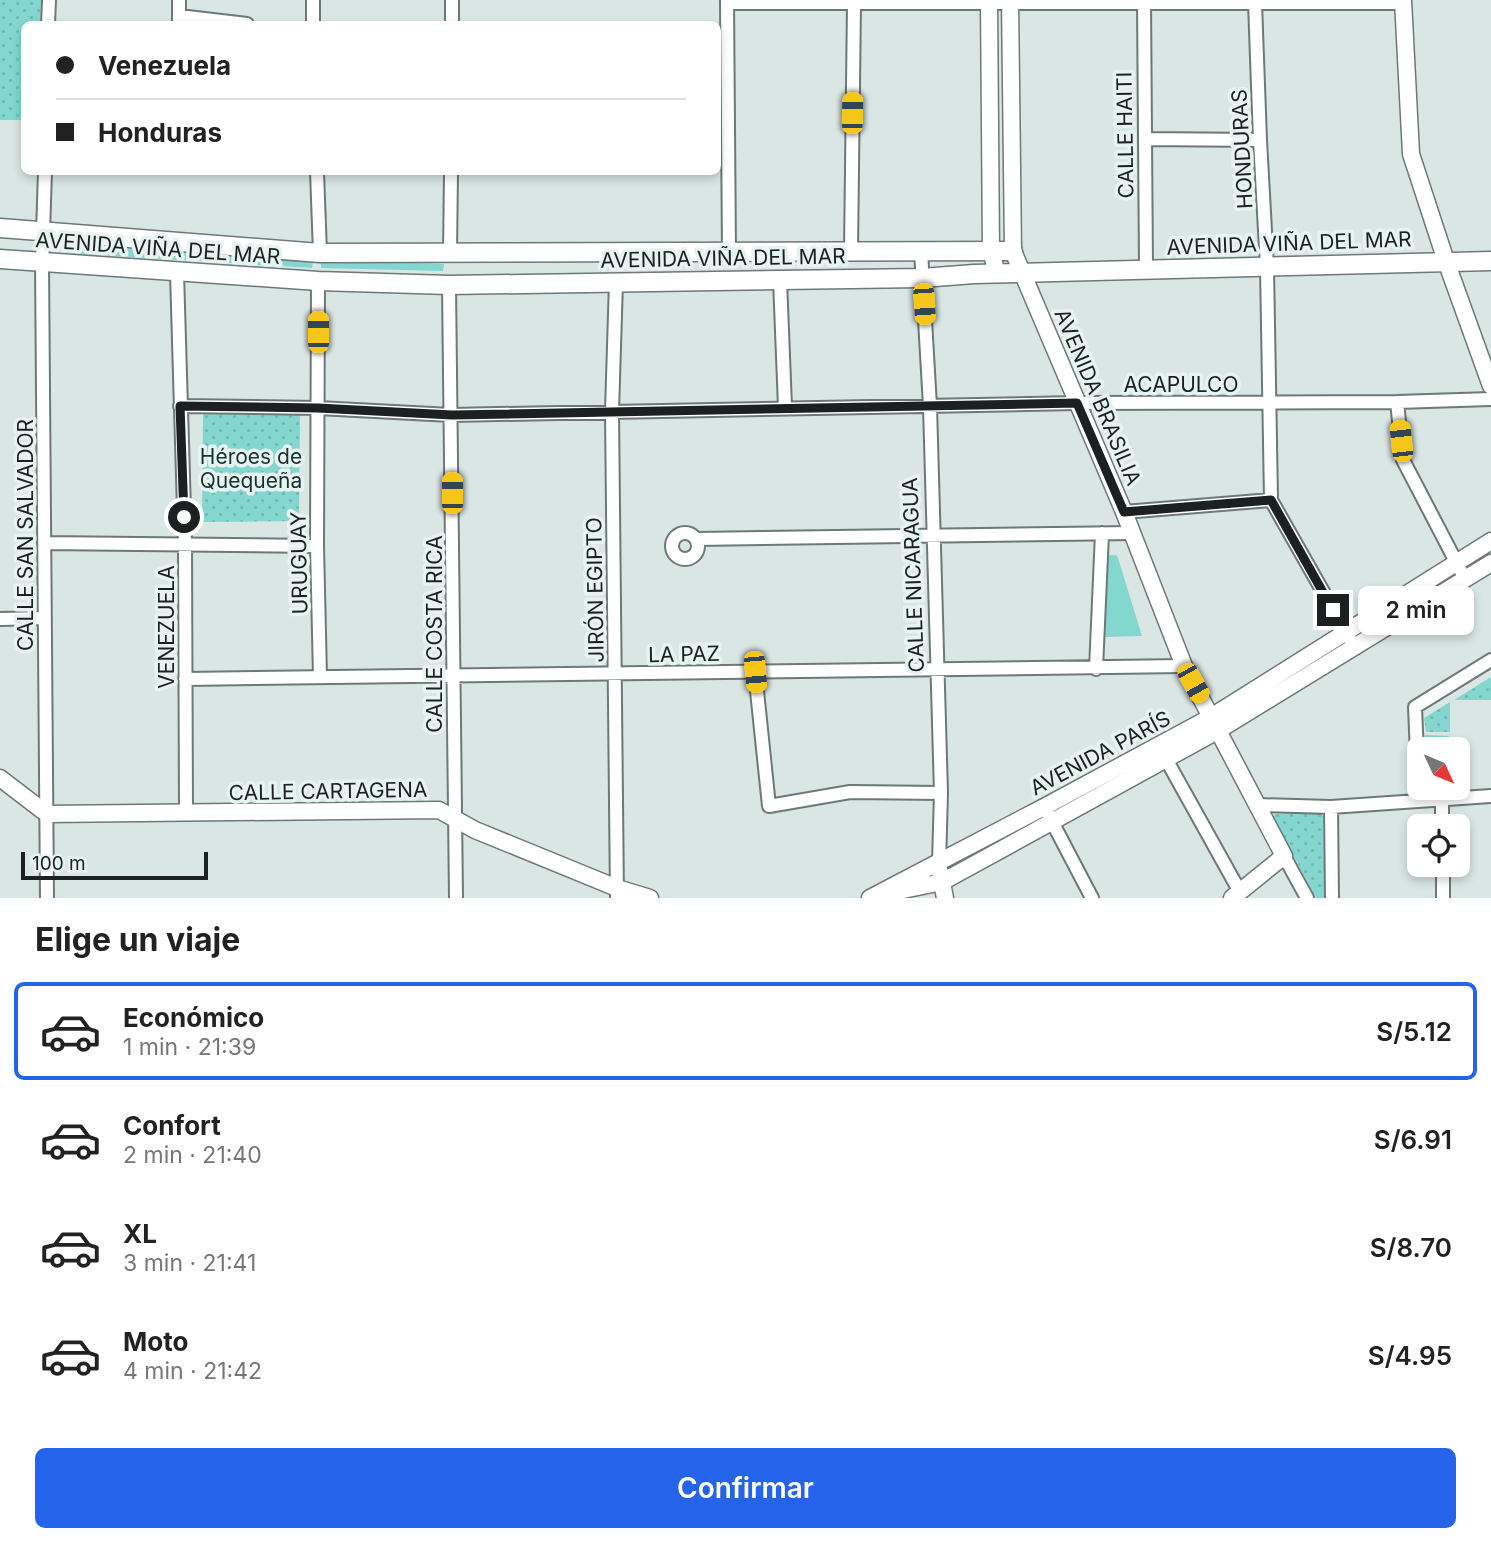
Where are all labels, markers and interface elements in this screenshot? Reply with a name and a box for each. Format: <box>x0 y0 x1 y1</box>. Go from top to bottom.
text: Venezuela <box>98 50 231 81</box>
street label: CALLE HAITI <box>1111 71 1139 199</box>
street label: HONDURAS <box>1226 89 1258 209</box>
car <box>842 92 863 134</box>
text: Honduras <box>98 117 222 148</box>
street label: AVENIDA VIÑA DEL MAR <box>1166 225 1412 260</box>
street label: AVENIDA VIÑA DEL MAR <box>35 226 281 269</box>
street label: AVENIDA VIÑA DEL MAR <box>600 242 846 273</box>
car <box>913 282 936 326</box>
street label: AVENIDA BRASILIA <box>1050 305 1146 489</box>
car <box>308 311 329 353</box>
street label: ACAPULCO <box>1124 372 1238 397</box>
street label: CALLE SAN SALVADOR <box>13 419 38 651</box>
car <box>1389 419 1414 463</box>
park label: Héroes de Quequeña <box>200 444 302 493</box>
car <box>442 472 463 514</box>
street label: CALLE NICARAGUA <box>897 477 929 673</box>
route start <box>168 501 200 533</box>
street label: URUGUAY <box>286 511 312 615</box>
street label: JIRÓN EGIPTO <box>580 517 609 663</box>
street label: CALLE COSTA RICA <box>422 535 447 733</box>
street label: VENEZUELA <box>154 565 179 689</box>
callout: 2 min <box>1358 586 1473 634</box>
route end <box>1317 594 1349 626</box>
text: 2 min <box>1386 596 1446 624</box>
street label: LA PAZ <box>648 641 720 667</box>
car <box>743 650 768 694</box>
car <box>1174 660 1213 706</box>
street label: AVENIDA PARÍS <box>1025 705 1174 801</box>
north arrow <box>1407 737 1470 800</box>
map controls <box>1407 737 1470 877</box>
street label: CALLE CARTAGENA <box>228 777 428 805</box>
button: locate <box>1407 814 1470 877</box>
scale bar <box>21 849 208 881</box>
text: 100 m <box>32 852 86 875</box>
text: Elige un viaje <box>35 920 240 959</box>
icon: car <box>39 1000 102 1063</box>
text: Económico <box>123 1002 264 1033</box>
text: S/5.12 <box>1376 1016 1452 1047</box>
text: 1 min · 21:39 <box>123 1033 256 1061</box>
icon: car <box>39 1108 102 1171</box>
text: Confort <box>123 1110 221 1141</box>
text: S/6.91 <box>1374 1124 1452 1155</box>
text: 2 min · 21:40 <box>123 1141 262 1169</box>
icon: car <box>39 1216 102 1279</box>
text: XL <box>123 1218 157 1249</box>
text: S/8.70 <box>1370 1232 1452 1263</box>
text: 3 min · 21:41 <box>123 1249 256 1277</box>
icon: car <box>39 1324 102 1387</box>
text: Moto <box>123 1326 188 1357</box>
text: S/4.95 <box>1368 1340 1452 1371</box>
text: 4 min · 21:42 <box>123 1357 262 1385</box>
button: Confirmar <box>35 1448 1456 1528</box>

